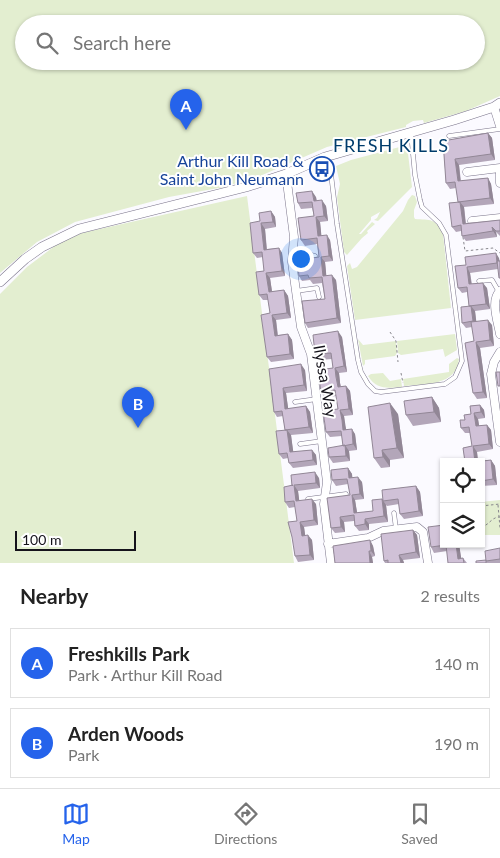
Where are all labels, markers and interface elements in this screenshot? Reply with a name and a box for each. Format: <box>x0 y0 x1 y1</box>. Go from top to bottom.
search box <box>15 15 485 70</box>
icon: search <box>33 29 61 57</box>
text: Search here <box>73 31 171 54</box>
pin: A <box>170 89 202 130</box>
district label: FRESH KILLS <box>333 134 449 156</box>
place label: Arthur Kill Road & Saint John Neumann <box>160 151 305 188</box>
bus stop icon: Arthur Kill Road & Saint John Neumann <box>309 156 335 182</box>
your location <box>288 246 314 272</box>
street label: Ilyssa Way <box>310 343 342 420</box>
pin: B <box>122 387 154 428</box>
map controls <box>440 458 485 548</box>
button: locate <box>440 458 485 503</box>
button: layers <box>440 503 485 548</box>
scale bar <box>15 528 136 551</box>
text: 100 m <box>22 531 61 548</box>
text: Nearby <box>20 583 88 608</box>
text: 2 results <box>420 586 480 605</box>
text: Freshkills Park <box>68 642 190 665</box>
text: A <box>31 654 43 673</box>
text: 140 m <box>434 654 479 673</box>
text: Park · Arthur Kill Road <box>68 665 222 684</box>
text: Arden Woods <box>68 722 184 745</box>
text: B <box>32 734 42 753</box>
text: 190 m <box>434 734 479 753</box>
text: Park <box>68 745 99 764</box>
tab: Map <box>62 800 90 847</box>
tab: Directions <box>214 800 277 847</box>
tab: Saved <box>401 800 438 847</box>

